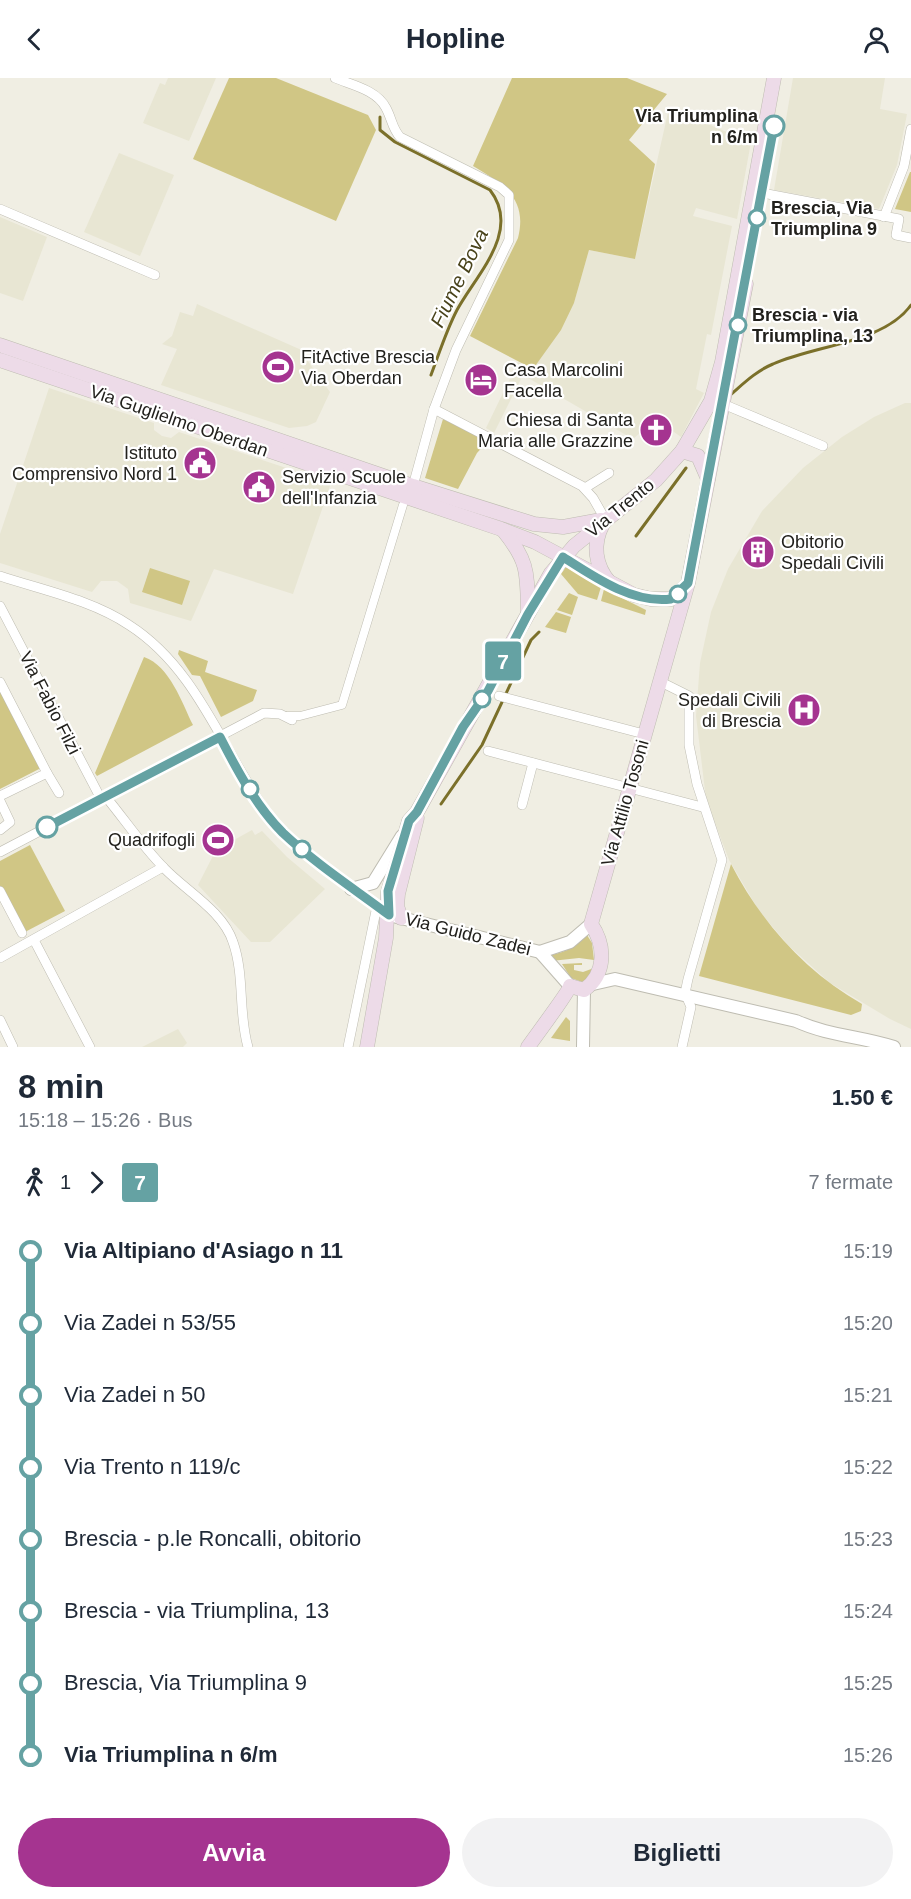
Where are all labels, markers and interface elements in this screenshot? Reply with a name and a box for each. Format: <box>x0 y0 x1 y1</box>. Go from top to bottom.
icon: back <box>18 23 51 56</box>
icon: person <box>860 23 893 56</box>
text: Hopline <box>406 24 505 54</box>
place label: Via Triumplina n 6/m <box>635 106 759 147</box>
marker: Via Triumplina n 6/m <box>763 115 785 137</box>
place label: Brescia, Via Triumplina 9 <box>771 198 877 239</box>
marker: Brescia, Via Triumplina 9 <box>748 209 766 227</box>
water label: Fiume Bova <box>426 225 492 331</box>
place label: Brescia - via Triumplina, 13 <box>752 305 873 346</box>
marker: Brescia - via Triumplina, 13 <box>729 316 747 334</box>
place label: FitActive Brescia Via Oberdan <box>301 347 436 388</box>
sports icon: FitActive Brescia Via Oberdan <box>260 349 296 385</box>
place label: Casa Marcolini Facella <box>504 360 623 401</box>
hotel icon: Casa Marcolini Facella <box>463 362 499 398</box>
street label: Via Guglielmo Oberdan <box>87 381 271 461</box>
place label: Chiesa di Santa Maria alle Grazzine <box>478 410 634 451</box>
church icon: Chiesa di Santa Maria alle Grazzine <box>638 412 674 448</box>
place label: Istituto Comprensivo Nord 1 <box>12 443 177 484</box>
public building icon: Istituto Comprensivo Nord 1 <box>182 445 218 481</box>
place label: Servizio Scuole dell'Infanzia <box>282 467 406 508</box>
public building icon: Servizio Scuole dell'Infanzia <box>241 469 277 505</box>
street label: Via Trento <box>582 475 658 541</box>
place label: Obitorio Spedali Civili <box>781 532 884 573</box>
building icon: Obitorio Spedali Civili <box>740 534 776 570</box>
unlabelled marker <box>669 585 687 603</box>
line badge: 7 <box>484 642 522 680</box>
street label: Via Fabio Filzi <box>16 648 84 758</box>
text: 7 <box>497 650 509 673</box>
unlabelled marker <box>473 690 491 708</box>
place label: Spedali Civili di Brescia <box>678 690 782 731</box>
hospital icon: Spedali Civili di Brescia <box>786 692 822 728</box>
street label: Via Attilio Tosoni <box>597 738 653 868</box>
unlabelled marker <box>241 780 259 798</box>
unlabelled marker <box>36 816 58 838</box>
sports icon: Quadrifogli <box>200 822 236 858</box>
place label: Quadrifogli <box>108 830 195 850</box>
unlabelled marker <box>293 840 311 858</box>
street label: Via Guido Zadei <box>403 909 533 959</box>
text: 8 min <box>18 1068 104 1105</box>
text: 1.50 € <box>832 1085 893 1110</box>
text: 15:18 – 15:26 · Bus <box>18 1109 193 1131</box>
icon: walk <box>18 1166 51 1199</box>
icon: forward <box>80 1166 113 1199</box>
text: 1 <box>60 1171 71 1193</box>
text: 7 <box>134 1171 146 1194</box>
text: 7 fermate <box>809 1171 893 1193</box>
text: Via Altipiano d'Asiago n 11 <box>64 1238 343 1263</box>
text: 15:19 <box>843 1240 893 1262</box>
text: Via Zadei n 53/55 <box>64 1310 236 1335</box>
text: 15:20 <box>843 1312 893 1334</box>
text: Via Zadei n 50 <box>64 1382 205 1407</box>
text: 15:21 <box>843 1384 893 1406</box>
text: Via Trento n 119/c <box>64 1454 241 1479</box>
text: 15:22 <box>843 1456 893 1478</box>
text: Brescia - p.le Roncalli, obitorio <box>64 1526 361 1551</box>
text: 15:23 <box>843 1528 893 1550</box>
text: Brescia - via Triumplina, 13 <box>64 1598 329 1623</box>
text: 15:24 <box>843 1600 893 1622</box>
text: Brescia, Via Triumplina 9 <box>64 1670 307 1695</box>
text: 15:25 <box>843 1672 893 1694</box>
text: Via Triumplina n 6/m <box>64 1742 278 1767</box>
text: 15:26 <box>843 1744 893 1766</box>
button: Avvia <box>18 1818 450 1887</box>
button: Biglietti <box>462 1818 893 1887</box>

